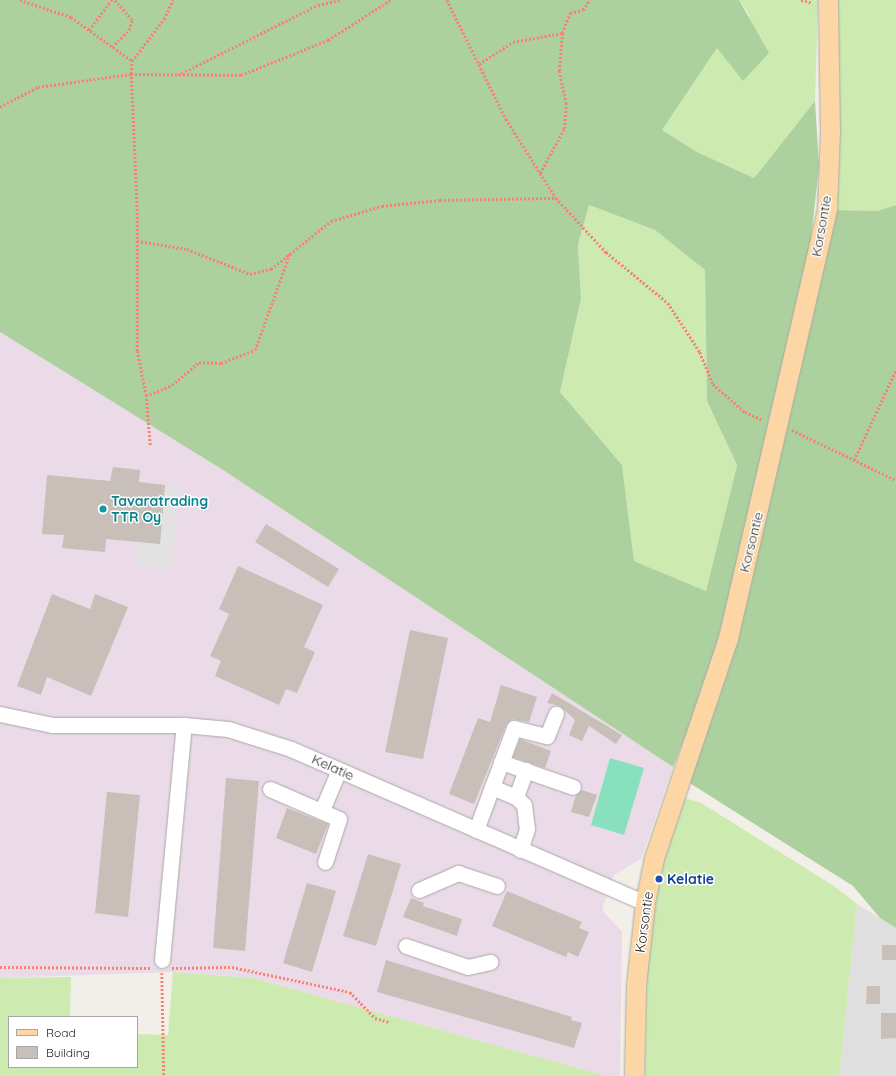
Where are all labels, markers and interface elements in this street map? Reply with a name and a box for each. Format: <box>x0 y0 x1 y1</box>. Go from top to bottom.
street label: Korsontie <box>807 194 835 258</box>
place label: Tavaratrading TTR Oy <box>111 493 208 526</box>
marker: Tavaratrading TTR Oy <box>98 504 108 514</box>
street label: Korsontie <box>735 510 767 574</box>
street label: Kelatie <box>309 750 357 784</box>
place label: Kelatie <box>667 871 714 887</box>
marker: Kelatie <box>654 874 664 884</box>
street label: Korsontie <box>631 890 657 954</box>
legend <box>8 1016 138 1068</box>
text: Road <box>46 1025 76 1040</box>
text: Building <box>46 1045 90 1060</box>

